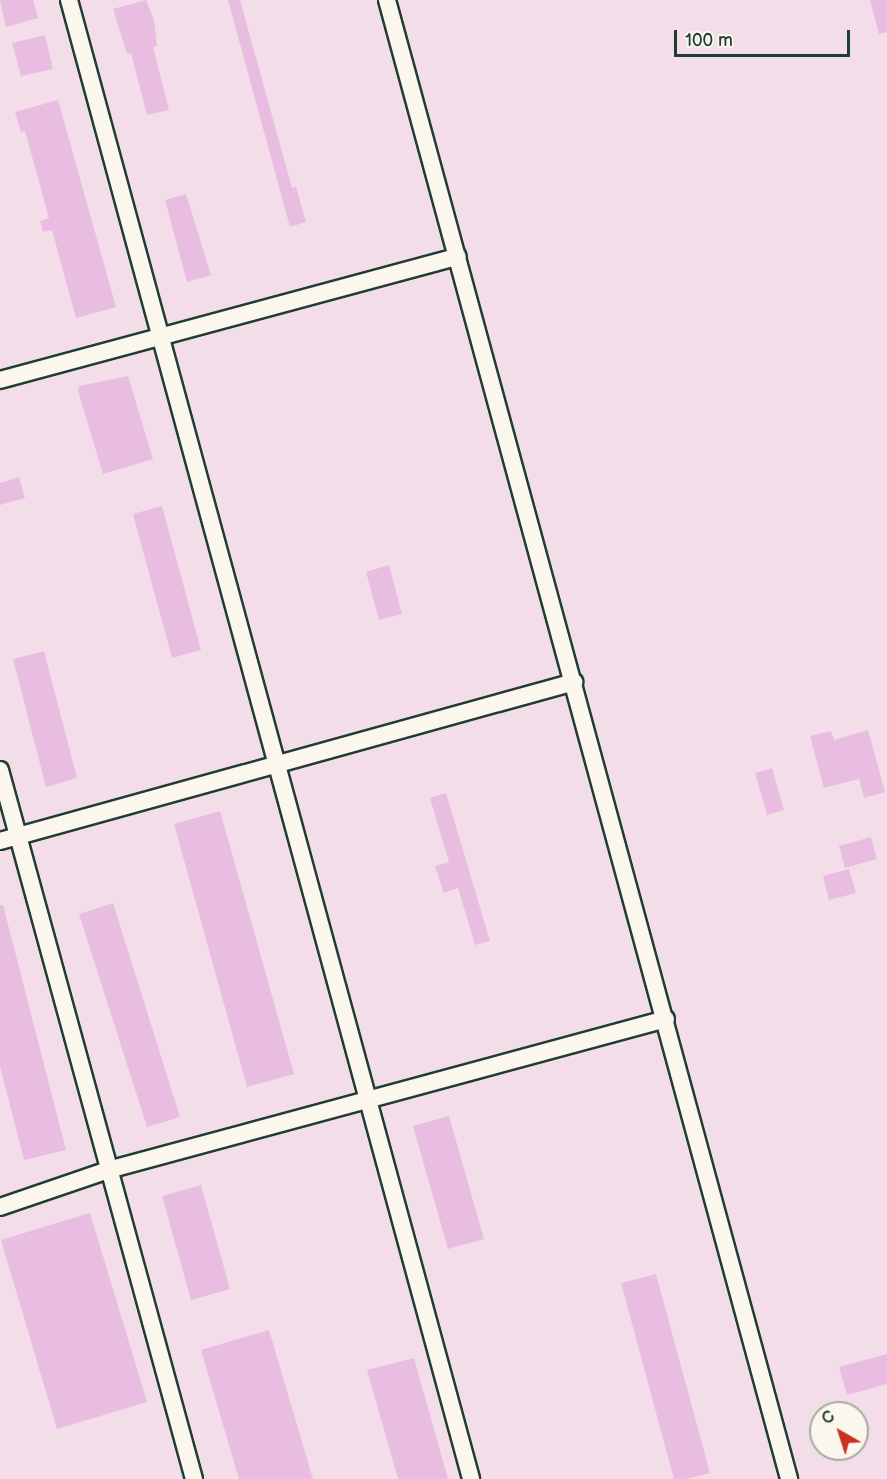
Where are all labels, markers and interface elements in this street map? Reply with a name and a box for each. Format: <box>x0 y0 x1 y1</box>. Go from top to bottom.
scale bar <box>677 18 852 56</box>
text: 100 m <box>685 30 733 51</box>
north arrow <box>809 1401 869 1461</box>
text: С <box>818 1407 839 1429</box>

